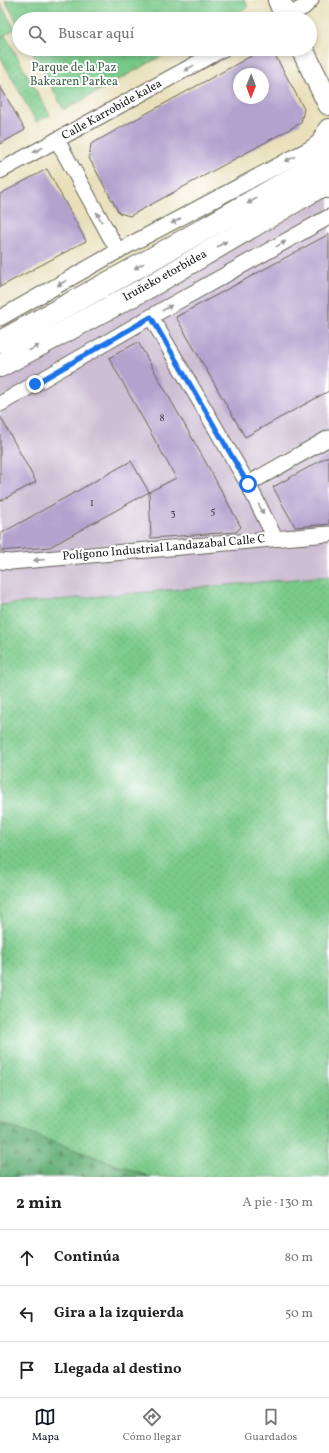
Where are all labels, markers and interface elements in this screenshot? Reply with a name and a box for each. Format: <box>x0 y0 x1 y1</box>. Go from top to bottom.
search box <box>12 12 317 56</box>
icon: search <box>26 23 48 45</box>
text: Buscar aquí <box>58 24 134 45</box>
park label: Parque de la Paz Bakearen Parkea <box>30 60 118 90</box>
one-way arrow <box>183 64 195 71</box>
north arrow <box>233 68 269 104</box>
street label: Calle Karrobide kalea <box>59 76 165 144</box>
one-way arrow <box>32 147 44 153</box>
one-way arrow <box>285 156 296 163</box>
one-way arrow <box>246 198 258 205</box>
one-way arrow <box>96 211 103 223</box>
one-way arrow <box>170 218 182 224</box>
one-way arrow <box>216 241 228 248</box>
one-way arrow <box>275 241 286 248</box>
street label: Iruñeko etorbidea <box>120 246 210 306</box>
one-way arrow <box>133 262 145 269</box>
one-way arrow <box>56 280 68 287</box>
one-way arrow <box>161 304 173 311</box>
one-way arrow <box>29 344 40 351</box>
route end <box>26 375 44 393</box>
house number: 8 <box>159 411 165 425</box>
route start <box>239 475 257 493</box>
house number: 1 <box>90 496 94 510</box>
one-way arrow <box>257 503 264 515</box>
house number: 5 <box>211 504 216 518</box>
house number: 3 <box>170 506 176 520</box>
street label: Polígono Industrial Landazabal Calle C <box>62 531 266 565</box>
one-way arrow <box>33 556 45 563</box>
text: 2 min <box>16 1192 62 1215</box>
text: A pie · 130 m <box>243 1194 313 1212</box>
icon: ahead <box>16 1247 38 1269</box>
text: Continúa <box>54 1247 120 1268</box>
text: 80 m <box>284 1249 313 1267</box>
icon: left <box>16 1303 38 1325</box>
text: Gira a la izquierda <box>54 1303 184 1324</box>
text: 50 m <box>285 1305 313 1323</box>
icon: arrive <box>16 1359 38 1381</box>
text: Llegada al destino <box>54 1359 182 1380</box>
tab: Mapa <box>32 1406 59 1445</box>
tab: Cómo llegar <box>123 1406 181 1445</box>
tab: Guardados <box>244 1406 297 1445</box>

